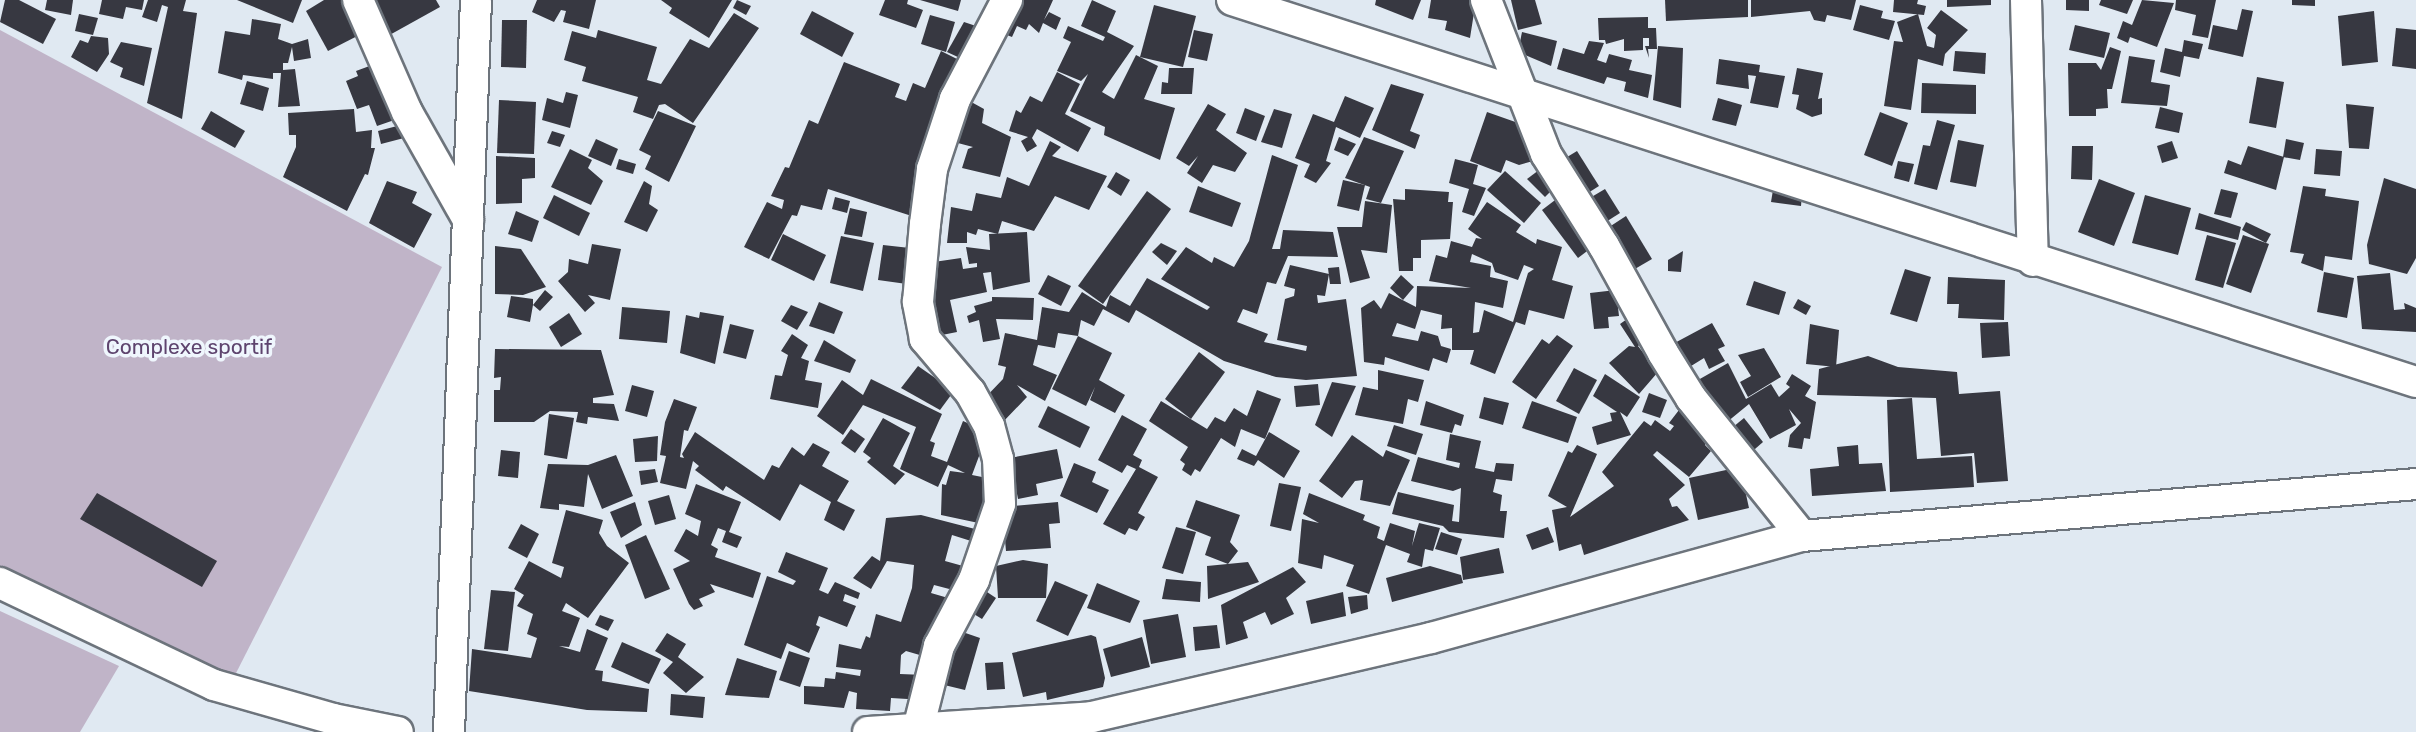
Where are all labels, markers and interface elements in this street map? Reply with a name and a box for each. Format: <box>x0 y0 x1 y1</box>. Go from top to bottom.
park label: Complexe sportif <box>106 334 272 360</box>

